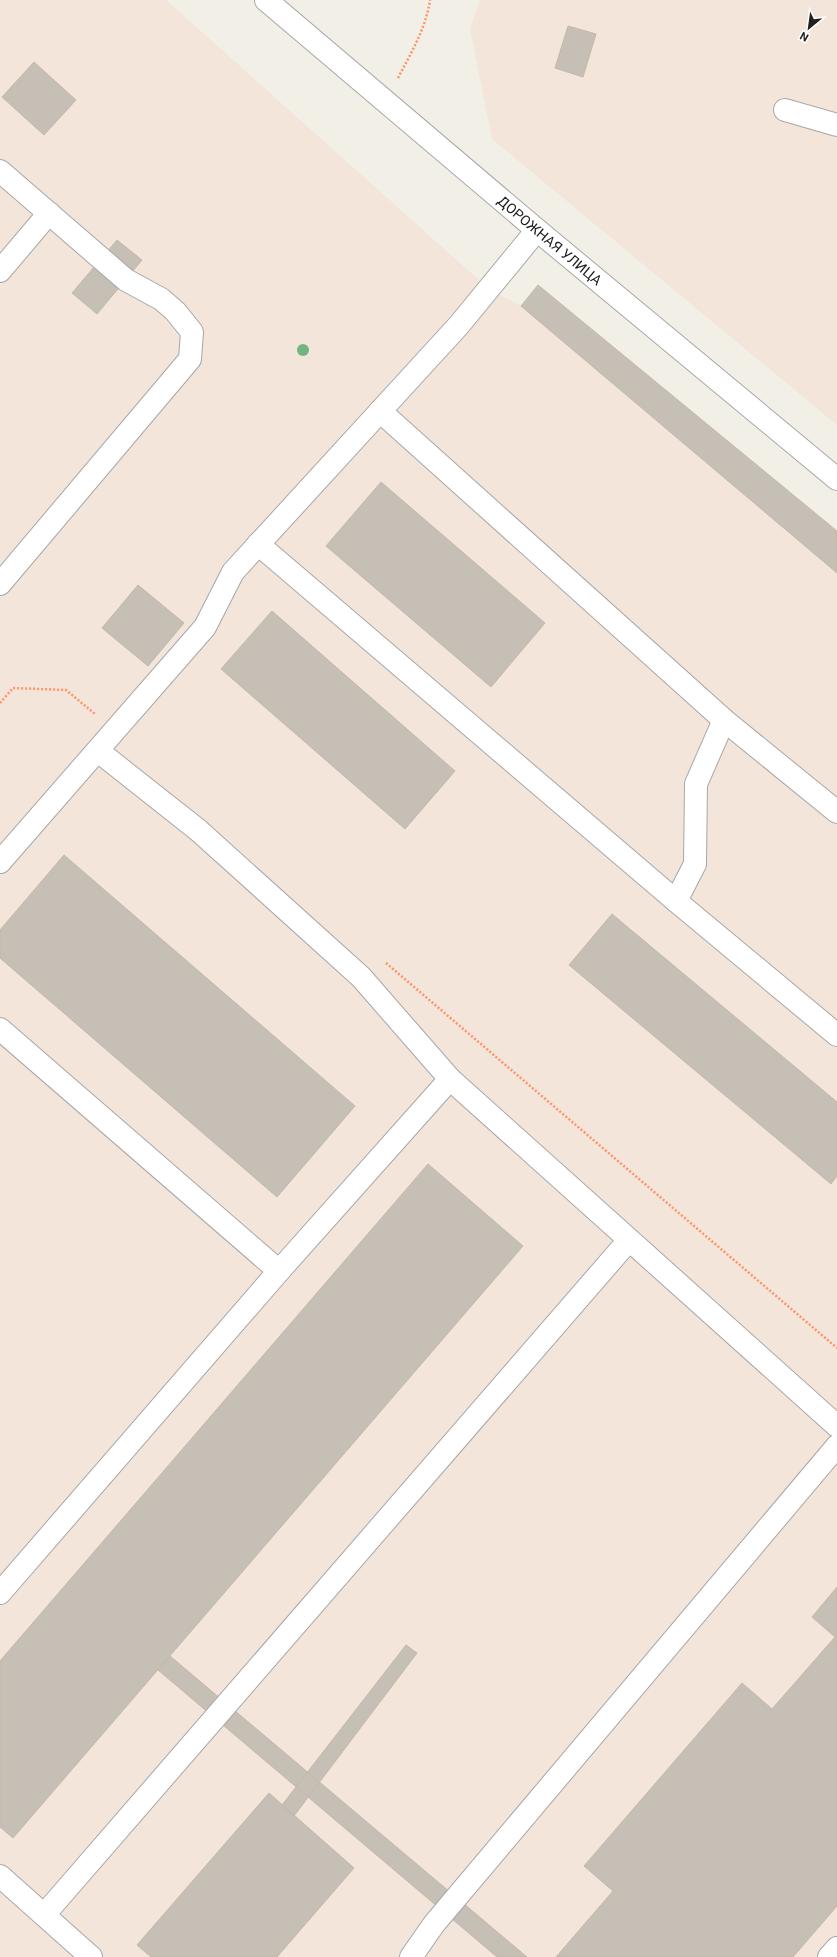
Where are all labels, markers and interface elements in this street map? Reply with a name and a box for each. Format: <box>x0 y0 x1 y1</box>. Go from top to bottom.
north arrow <box>789 8 829 48</box>
text: N <box>798 29 811 44</box>
street label: ДОРОЖНАЯ УЛИЦА <box>495 192 605 288</box>

